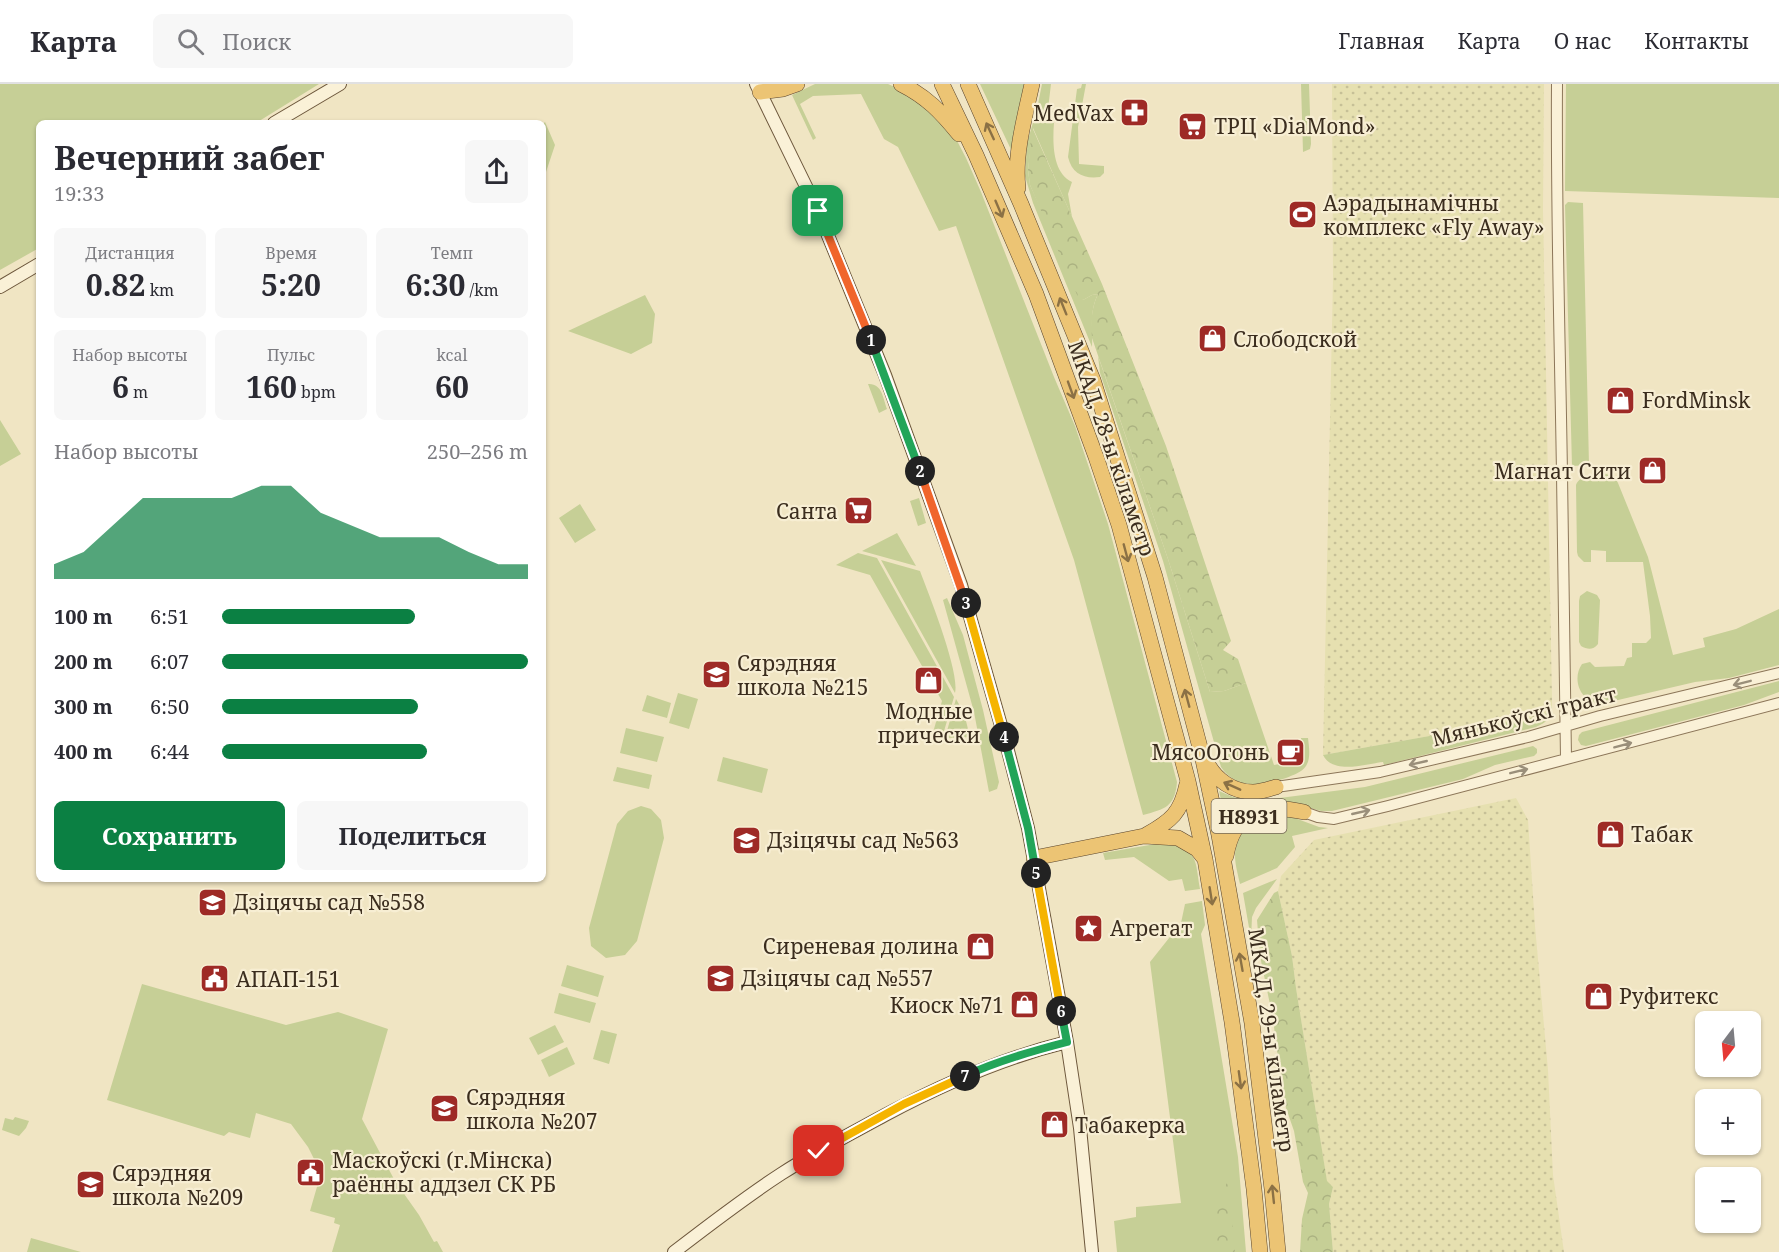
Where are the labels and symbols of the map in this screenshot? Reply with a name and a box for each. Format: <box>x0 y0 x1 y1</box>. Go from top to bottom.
pharmacy icon: MedVax <box>1119 97 1151 129</box>
place label: MedVax <box>1033 99 1115 127</box>
supermarket icon: ТРЦ «DiaMond» <box>1177 110 1209 142</box>
place label: ТРЦ «DiaMond» <box>1214 112 1376 140</box>
one-way arrow <box>984 123 995 141</box>
pin <box>792 185 843 236</box>
place label: Аэрадынамічны комплекс «Fly Away» <box>1323 189 1544 241</box>
one-way arrow <box>994 199 1005 217</box>
sports icon: Аэрадынамічны комплекс «Fly Away» <box>1286 199 1318 231</box>
one-way arrow <box>1057 298 1068 316</box>
shop icon: Слободской <box>1196 323 1228 355</box>
pin: 1 <box>856 325 886 355</box>
place label: Слободской <box>1233 325 1357 353</box>
street label: МКАД, 28-ы кіламетр <box>1062 337 1162 559</box>
one-way arrow <box>1067 380 1078 399</box>
shop icon: FordMinsk <box>1605 384 1637 416</box>
place label: FordMinsk <box>1642 386 1751 414</box>
shop icon: Магнат Cити <box>1636 455 1668 487</box>
pin: 2 <box>905 456 935 486</box>
place label: Магнат Cити <box>1494 457 1631 485</box>
supermarket icon: Санта <box>843 495 875 527</box>
place label: Санта <box>776 497 838 525</box>
one-way arrow <box>1121 543 1133 562</box>
pin: 3 <box>951 588 981 618</box>
place label: Сярэдняя школа №215 <box>737 649 868 701</box>
school or university icon: Сярэдняя школа №215 <box>700 659 732 691</box>
shop icon: Модные прически <box>913 664 945 696</box>
one-way arrow <box>1732 677 1751 689</box>
street label: Мянькоўскі тракт <box>1429 680 1619 752</box>
one-way arrow <box>1181 689 1193 708</box>
place label: Модные прически <box>878 697 980 749</box>
pin: 4 <box>989 722 1019 752</box>
cafe icon: МясоОгонь <box>1274 736 1306 768</box>
place label: МясоОгонь <box>1152 738 1269 766</box>
one-way arrow <box>1613 738 1632 750</box>
one-way arrow <box>1409 757 1428 769</box>
one-way arrow <box>1510 765 1529 777</box>
one-way arrow <box>1224 780 1242 792</box>
road number: Н8931 <box>1212 799 1286 833</box>
one-way arrow <box>1351 806 1370 818</box>
shop icon: Табак <box>1594 818 1626 850</box>
place label: Табак <box>1631 820 1693 848</box>
school or university icon: Дзіцячы сад №563 <box>730 824 762 856</box>
place label: Дзіцячы сад №563 <box>767 826 959 854</box>
pin: 5 <box>1021 858 1051 888</box>
school or university icon: Дзіцячы сад №558 <box>196 886 228 918</box>
one-way arrow <box>1206 886 1217 906</box>
place label: Дзіцячы сад №558 <box>233 888 425 916</box>
place icon: Агрегат <box>1073 912 1105 944</box>
place label: Агрегат <box>1110 914 1192 942</box>
street label: МКАД, 29-ы кіламетр <box>1242 926 1302 1154</box>
shop icon: Сиреневая долина <box>964 930 996 962</box>
place label: Сиреневая долина <box>763 932 959 960</box>
one-way arrow <box>1235 952 1246 972</box>
school or university icon: Дзіцячы сад №557 <box>704 962 736 994</box>
public building icon: АПАП-151 <box>199 963 231 995</box>
place label: Дзіцячы сад №557 <box>741 964 933 992</box>
place label: АПАП-151 <box>236 965 340 993</box>
shop icon: Руфитекс <box>1582 980 1614 1012</box>
place label: Руфитекс <box>1619 982 1718 1010</box>
shop icon: Киоск №71 <box>1009 989 1041 1021</box>
place label: Киоск №71 <box>890 991 1004 1019</box>
pin: 6 <box>1046 996 1076 1026</box>
north arrow <box>1695 1011 1761 1077</box>
pin: 7 <box>950 1061 980 1091</box>
one-way arrow <box>1234 1069 1245 1089</box>
place label: Сярэдняя школа №207 <box>466 1083 597 1135</box>
school or university icon: Сярэдняя школа №207 <box>429 1093 461 1125</box>
shop icon: Табакерка <box>1038 1109 1070 1141</box>
place label: Табакерка <box>1075 1111 1186 1139</box>
pin <box>793 1125 844 1176</box>
place label: Маскоўскі (г.Мінска) раённы аддзел СК РБ <box>332 1146 556 1198</box>
public building icon: Маскоўскі (г.Мінска) раённы аддзел СК РБ <box>295 1156 327 1188</box>
place label: Сярэдняя школа №209 <box>112 1159 243 1211</box>
school or university icon: Сярэдняя школа №209 <box>75 1169 107 1201</box>
one-way arrow <box>1267 1184 1278 1204</box>

